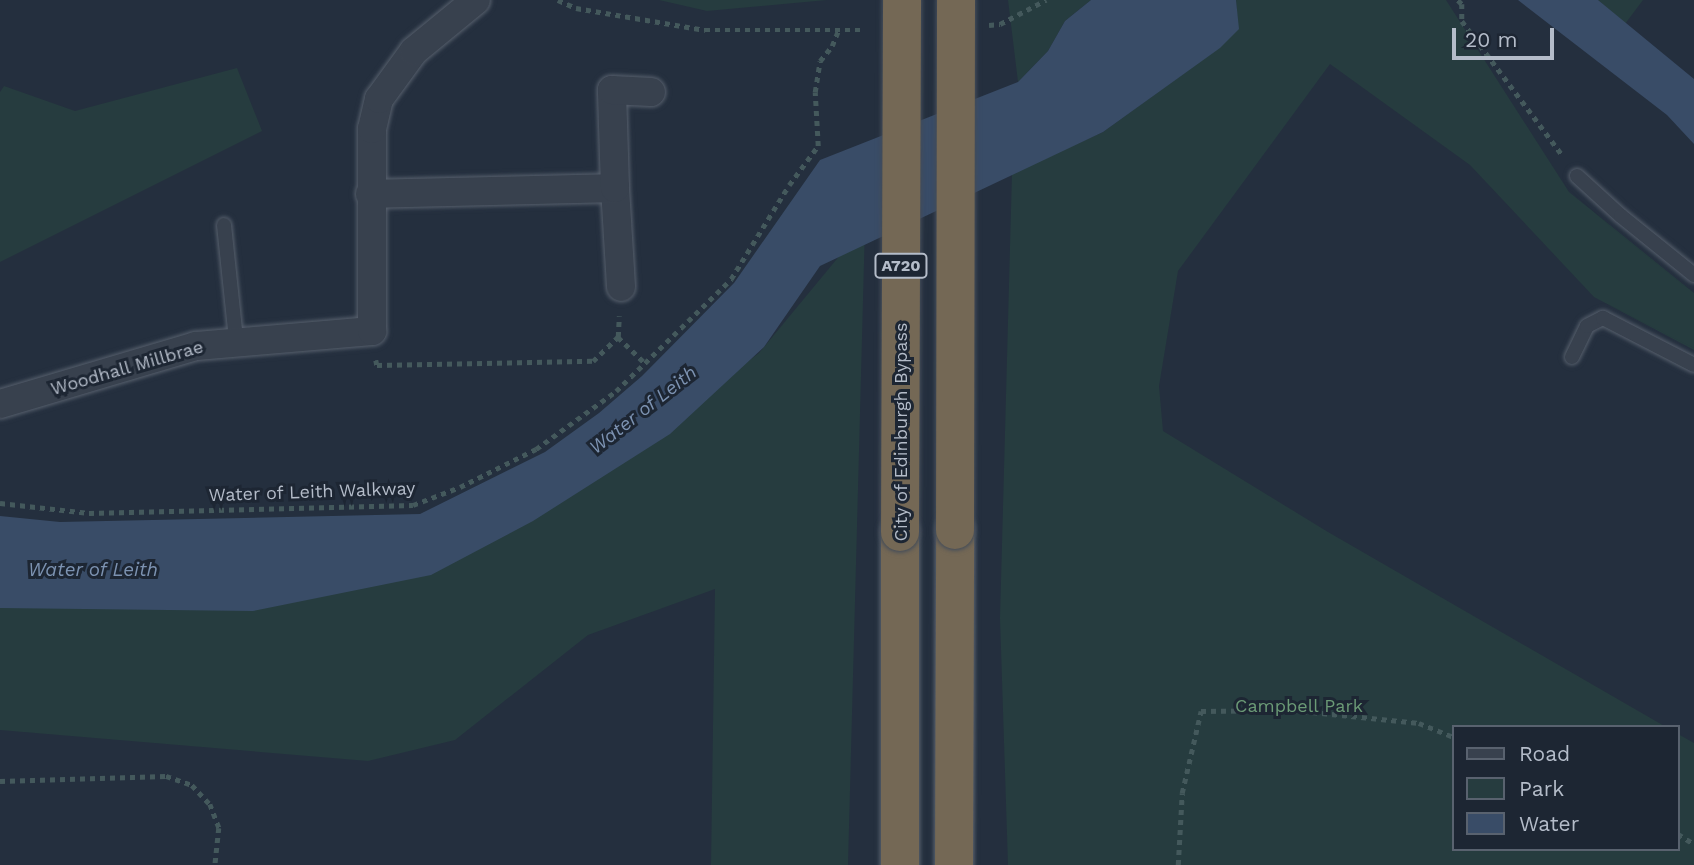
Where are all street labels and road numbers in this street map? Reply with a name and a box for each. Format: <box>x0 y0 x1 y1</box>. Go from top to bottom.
road number: A720 <box>873 254 929 278</box>
street label: City of Edinburgh Bypass <box>890 322 912 542</box>
street label: Woodhall Millbrae <box>48 336 206 400</box>
street label: Water of Leith Walkway <box>207 478 417 506</box>

